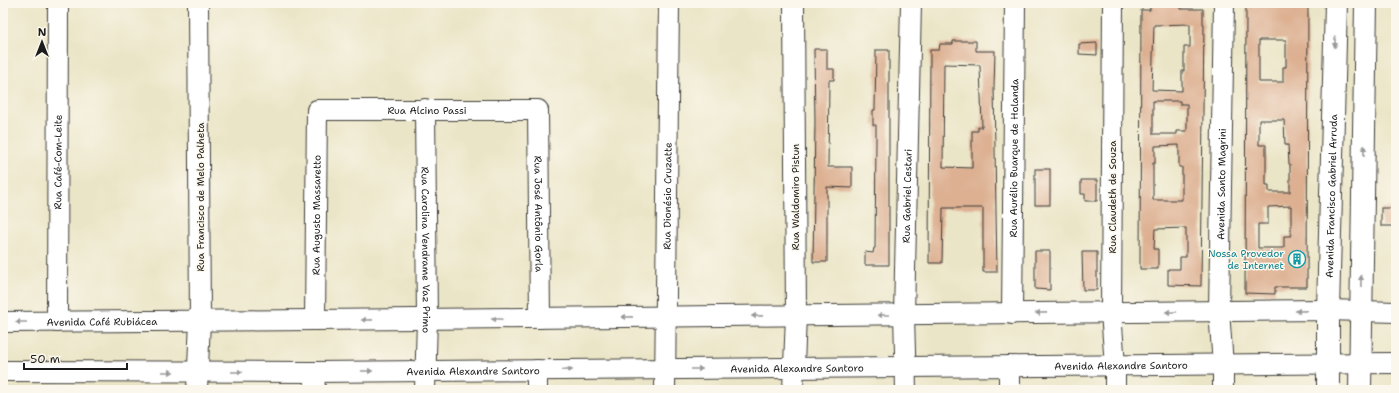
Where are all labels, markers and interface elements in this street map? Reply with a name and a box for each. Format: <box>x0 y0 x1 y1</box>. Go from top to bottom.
north arrow <box>22 22 62 62</box>
text: N <box>38 25 47 40</box>
one-way arrow <box>1332 36 1338 49</box>
street label: Rua Aurélio Buarque de Holanda <box>1006 78 1021 237</box>
street label: Rua Alcino Passi <box>387 104 467 117</box>
street label: Avenida Francisco Gabriel Arruda <box>1322 113 1340 278</box>
street label: Rua Café-Com-Leite <box>51 114 64 210</box>
street label: Rua Francisco de Melo Palheta <box>194 122 207 272</box>
street label: Avenida Santo Magrini <box>1214 128 1228 240</box>
street label: Rua Claudeth de Souza <box>1106 140 1119 253</box>
street label: Rua Dionésio Cruzatte <box>660 142 674 250</box>
street label: Rua Waldomiro Pistun <box>789 144 802 250</box>
one-way arrow <box>1360 145 1367 157</box>
street label: Rua Gabriel Cestari <box>899 149 914 243</box>
street label: Rua Augusto Massaretto <box>309 155 323 275</box>
street label: Rua José Antônio Gorla <box>532 156 546 273</box>
street label: Rua Carolina Vendrame Vaz Primo <box>419 167 434 333</box>
place label: Nossa Provedor de Internet <box>1208 247 1284 272</box>
building icon: Nossa Provedor de Internet <box>1287 249 1307 269</box>
one-way arrow <box>1358 274 1364 287</box>
one-way arrow <box>1294 308 1307 314</box>
one-way arrow <box>1164 309 1177 315</box>
one-way arrow <box>1034 310 1047 316</box>
one-way arrow <box>876 312 889 318</box>
one-way arrow <box>750 313 763 319</box>
one-way arrow <box>620 314 633 320</box>
street label: Avenida Café Rubiácea <box>47 315 158 328</box>
one-way arrow <box>490 316 503 322</box>
one-way arrow <box>360 317 373 323</box>
one-way arrow <box>14 319 27 325</box>
scale bar <box>24 345 127 371</box>
text: 50 m <box>30 351 60 367</box>
street label: Avenida Alexandre Santoro <box>1054 358 1188 372</box>
street label: Avenida Alexandre Santoro <box>730 361 864 375</box>
street label: Avenida Alexandre Santoro <box>406 364 540 378</box>
one-way arrow <box>691 366 704 372</box>
one-way arrow <box>561 367 574 373</box>
one-way arrow <box>361 368 374 374</box>
one-way arrow <box>162 369 175 375</box>
one-way arrow <box>231 369 244 375</box>

